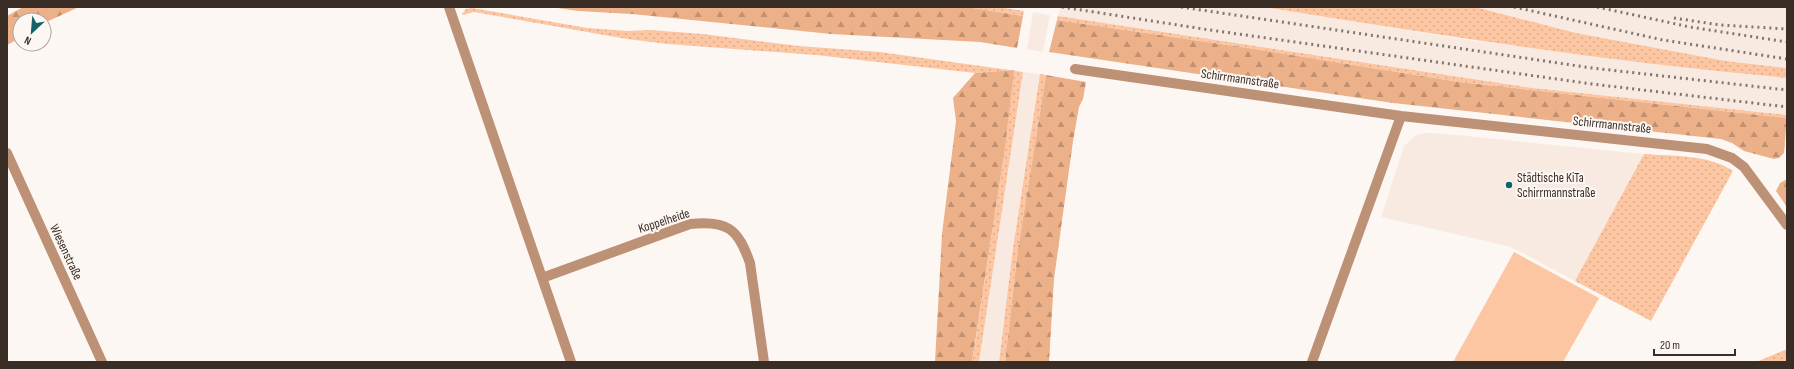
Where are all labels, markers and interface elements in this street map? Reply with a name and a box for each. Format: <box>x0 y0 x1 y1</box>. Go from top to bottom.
north arrow <box>12 12 52 52</box>
text: N <box>22 33 33 48</box>
street label: Schirrmannstraße <box>1200 66 1280 92</box>
street label: Schirrmannstraße <box>1572 113 1652 137</box>
place label: Städtische KiTa Schirrmannstraße <box>1517 170 1596 201</box>
marker: Städtische KiTa Schirrmannstraße <box>1504 180 1514 190</box>
street label: Koppelheide <box>636 205 692 237</box>
street label: Wiesenstraße <box>46 222 86 282</box>
scale bar <box>1654 331 1735 357</box>
text: 20 m <box>1660 338 1680 353</box>

